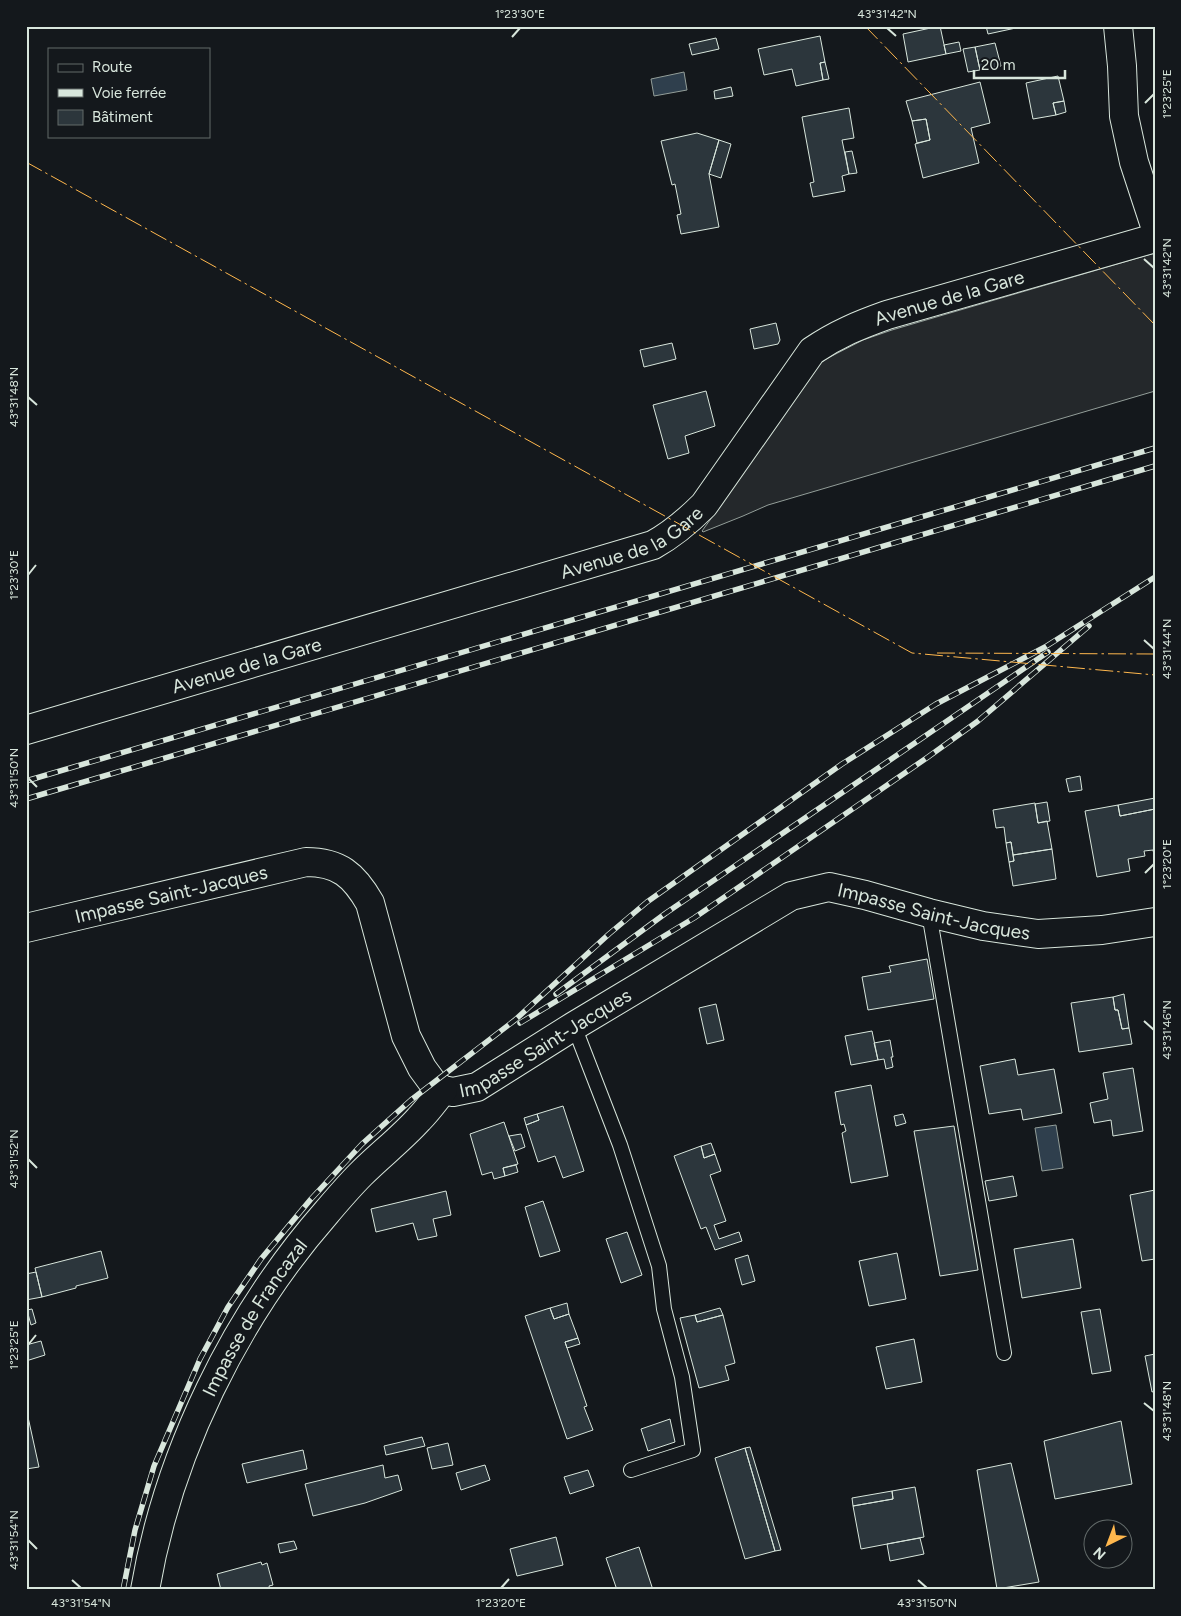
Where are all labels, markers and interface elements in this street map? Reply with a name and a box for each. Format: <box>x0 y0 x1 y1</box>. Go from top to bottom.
text: 1°23'30"E <box>495 7 545 21</box>
text: 43°31'42"N <box>857 7 917 21</box>
legend <box>48 48 210 138</box>
scale bar <box>974 48 1065 80</box>
text: 20 m <box>981 56 1015 74</box>
text: Route <box>92 58 132 76</box>
text: 1°23'25"E <box>1160 69 1174 119</box>
text: Voie ferrée <box>92 84 166 102</box>
text: Bâtiment <box>92 108 153 126</box>
text: 43°31'42"N <box>1160 238 1174 298</box>
street label: Avenue de la Gare <box>871 265 1027 331</box>
text: 43°31'48"N <box>7 367 21 427</box>
street label: Avenue de la Gare <box>558 502 708 584</box>
text: 1°23'30"E <box>7 550 21 600</box>
text: 43°31'44"N <box>1160 619 1174 679</box>
street label: Avenue de la Gare <box>169 632 324 698</box>
text: 43°31'50"N <box>7 748 21 808</box>
text: 1°23'20"E <box>1160 839 1174 889</box>
street label: Impasse Saint-Jacques <box>73 860 270 928</box>
street label: Impasse Saint-Jacques <box>835 878 1032 945</box>
street label: Impasse Saint-Jacques <box>457 983 636 1102</box>
text: 43°31'46"N <box>1160 1000 1174 1060</box>
text: 43°31'52"N <box>7 1129 21 1189</box>
street label: Impasse de Francazal <box>197 1234 312 1400</box>
text: 1°23'25"E <box>7 1320 21 1370</box>
text: 43°31'48"N <box>1160 1381 1174 1441</box>
text: 43°31'54"N <box>7 1510 21 1570</box>
north arrow <box>1084 1518 1134 1568</box>
text: N <box>1090 1543 1109 1563</box>
text: 43°31'54"N <box>51 1596 111 1610</box>
text: 1°23'20"E <box>476 1596 526 1610</box>
text: 43°31'50"N <box>897 1596 957 1610</box>

